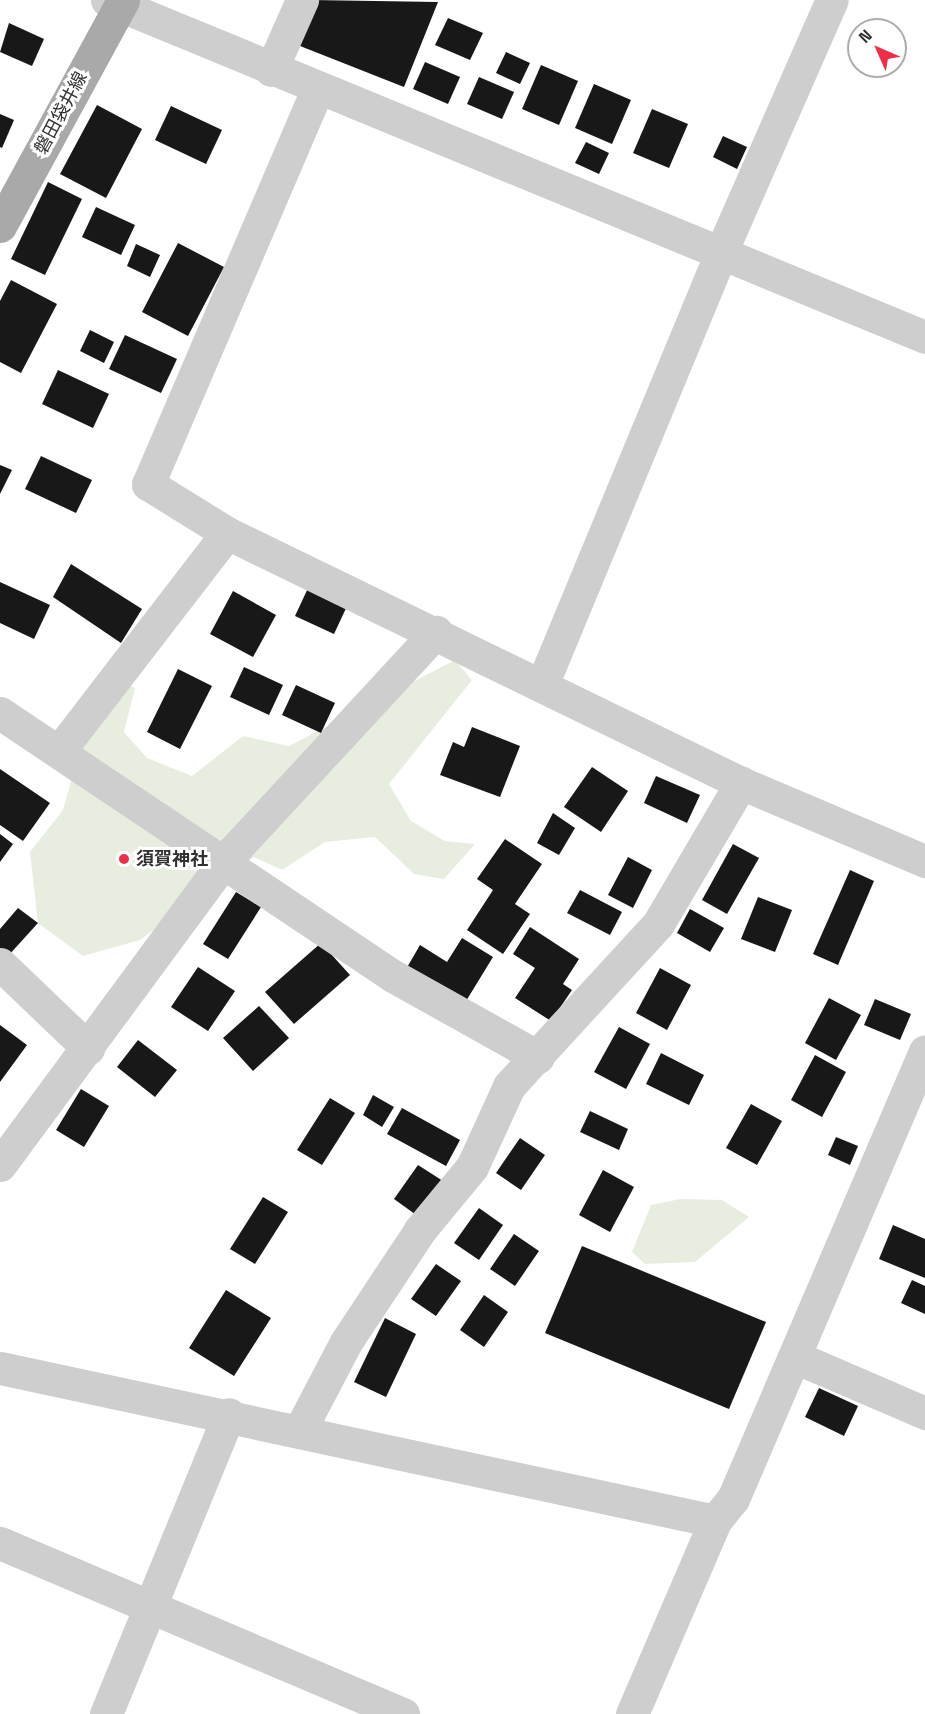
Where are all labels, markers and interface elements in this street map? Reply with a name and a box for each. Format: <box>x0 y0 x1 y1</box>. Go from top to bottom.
north arrow <box>847 18 907 78</box>
text: N <box>854 25 877 48</box>
street label: 磐田袋井線 <box>30 68 92 158</box>
place label: 須賀神社 <box>136 848 208 870</box>
marker: 須賀神社 <box>117 852 131 866</box>

